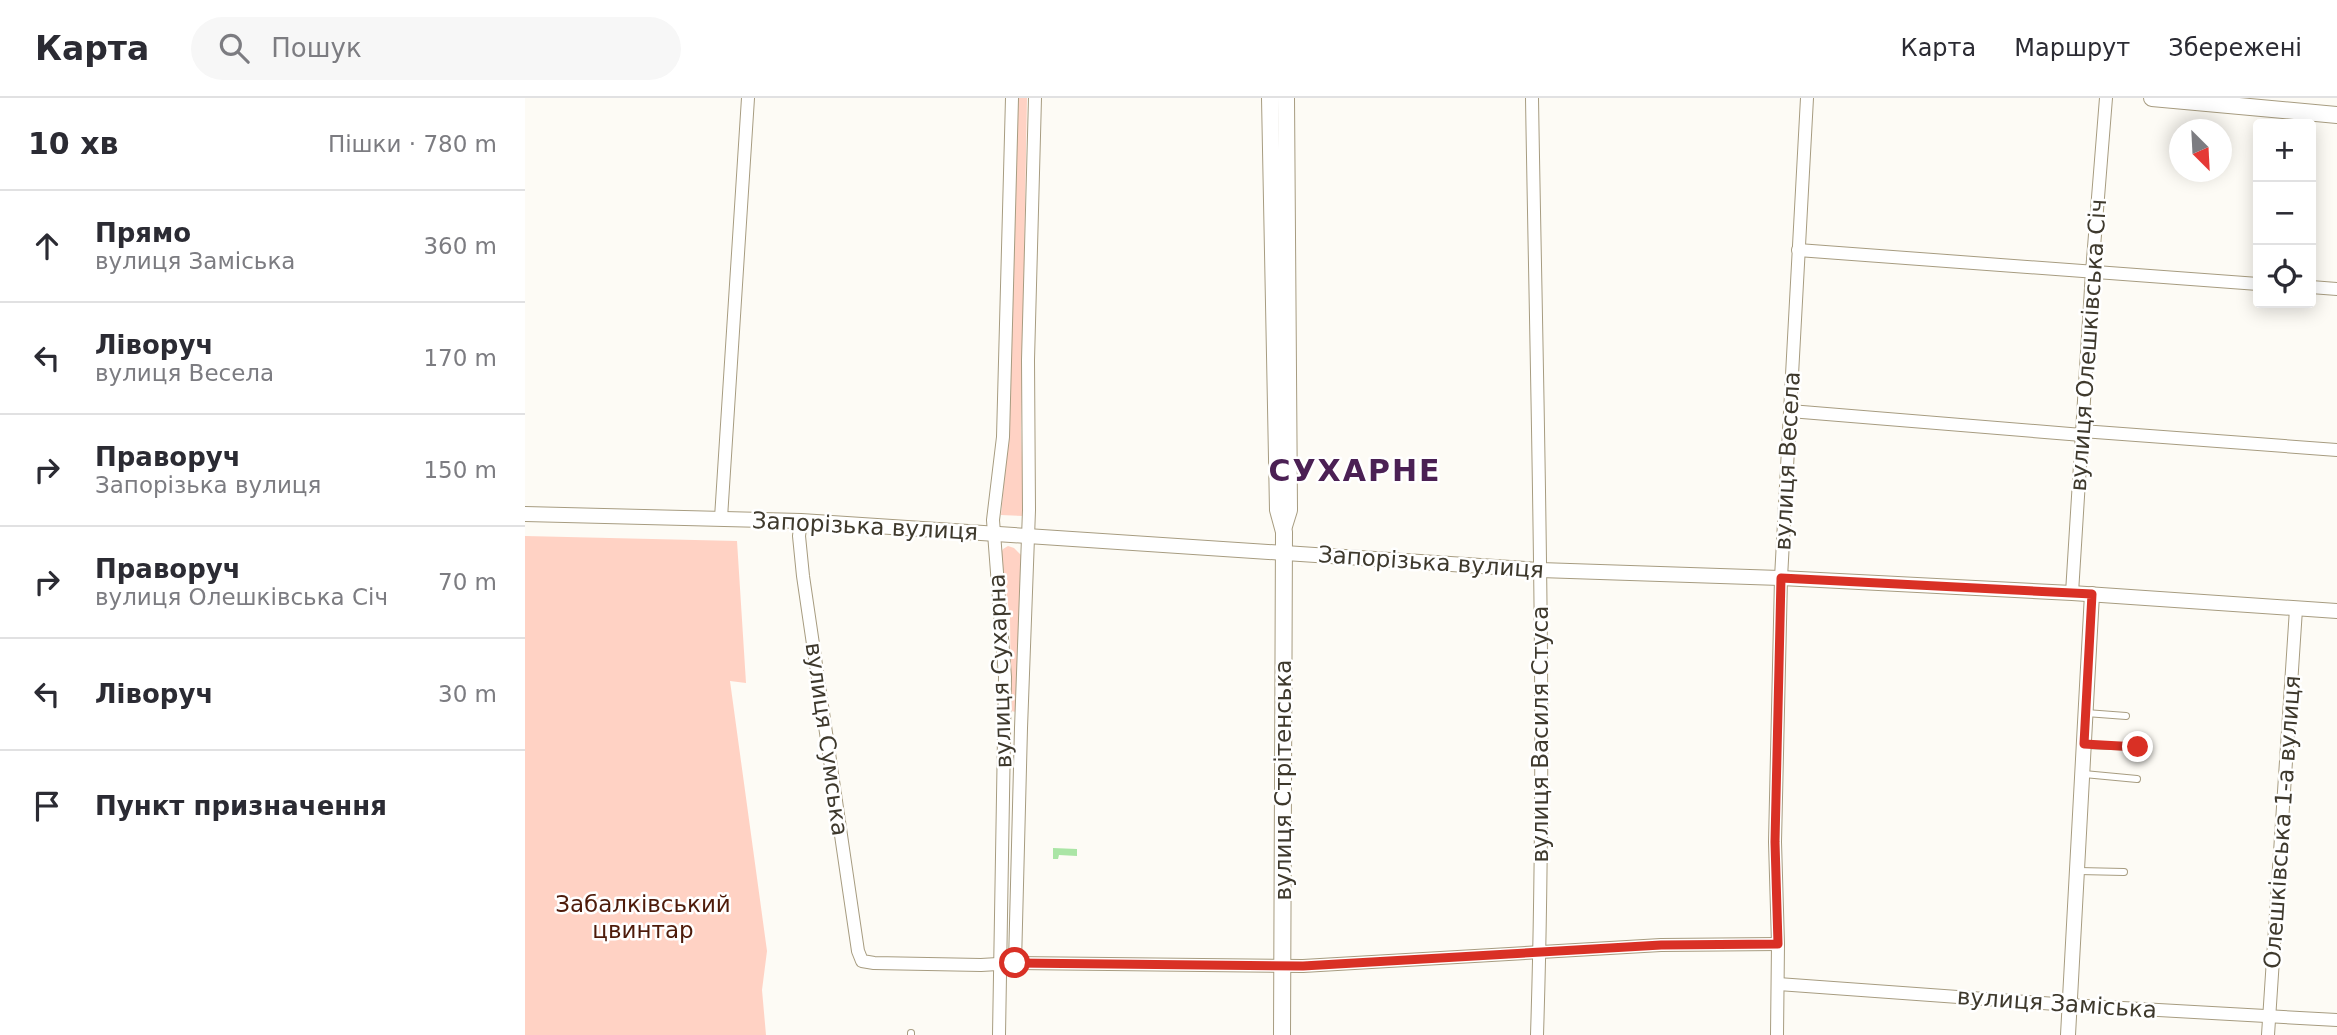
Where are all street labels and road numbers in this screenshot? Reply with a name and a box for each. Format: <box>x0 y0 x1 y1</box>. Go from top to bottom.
street label: вулиця Олешківська Січ <box>2065 198 2111 492</box>
street label: вулиця Весела <box>1769 371 1805 551</box>
street label: Запорізька вулиця <box>751 507 979 545</box>
street label: Запорізька вулиця <box>1317 541 1545 583</box>
street label: вулиця Сухарна <box>984 573 1016 769</box>
street label: вулиця Василя Стуса <box>1527 606 1553 862</box>
street label: вулиця Сумська <box>801 641 853 837</box>
street label: вулиця Стрітенська <box>1270 660 1296 900</box>
street label: Олешківська 1-а вулиця <box>2259 674 2305 970</box>
street label: вулиця Заміська <box>1956 983 2158 1023</box>

